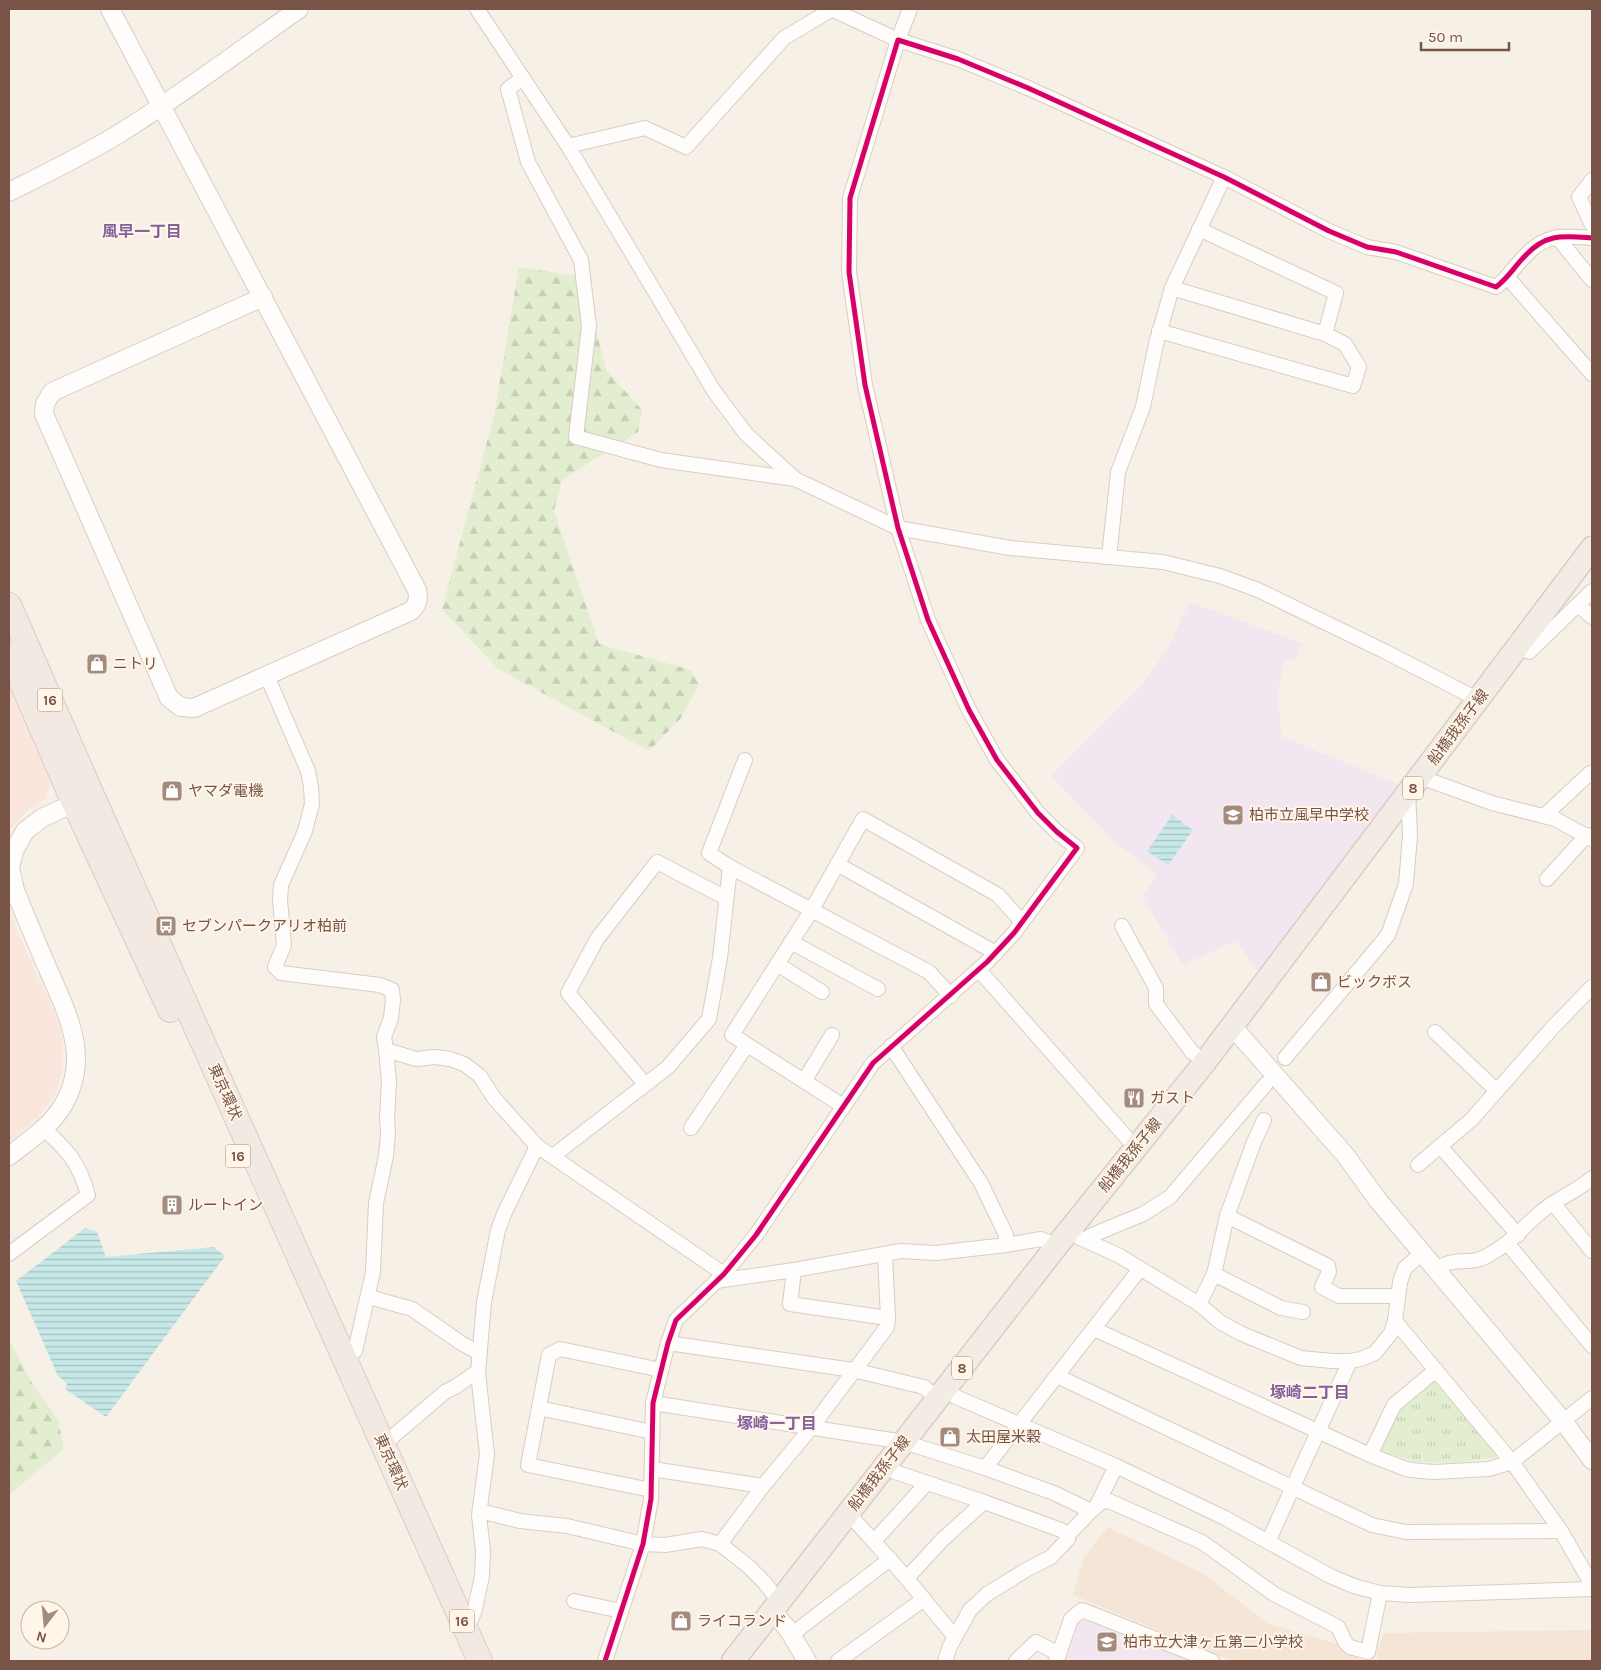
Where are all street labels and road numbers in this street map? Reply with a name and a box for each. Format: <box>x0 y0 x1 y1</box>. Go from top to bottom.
street label: 船橋我孫子線 <box>1424 686 1492 768</box>
road number: 16 <box>38 688 62 712</box>
road number: 8 <box>1403 776 1423 800</box>
street label: 東京環状 <box>205 1061 245 1123</box>
street label: 船橋我孫子線 <box>1095 1114 1165 1196</box>
road number: 16 <box>226 1144 250 1168</box>
road number: 8 <box>952 1356 972 1380</box>
street label: 東京環状 <box>371 1431 411 1493</box>
street label: 船橋我孫子線 <box>844 1432 914 1514</box>
road number: 16 <box>450 1610 474 1632</box>

